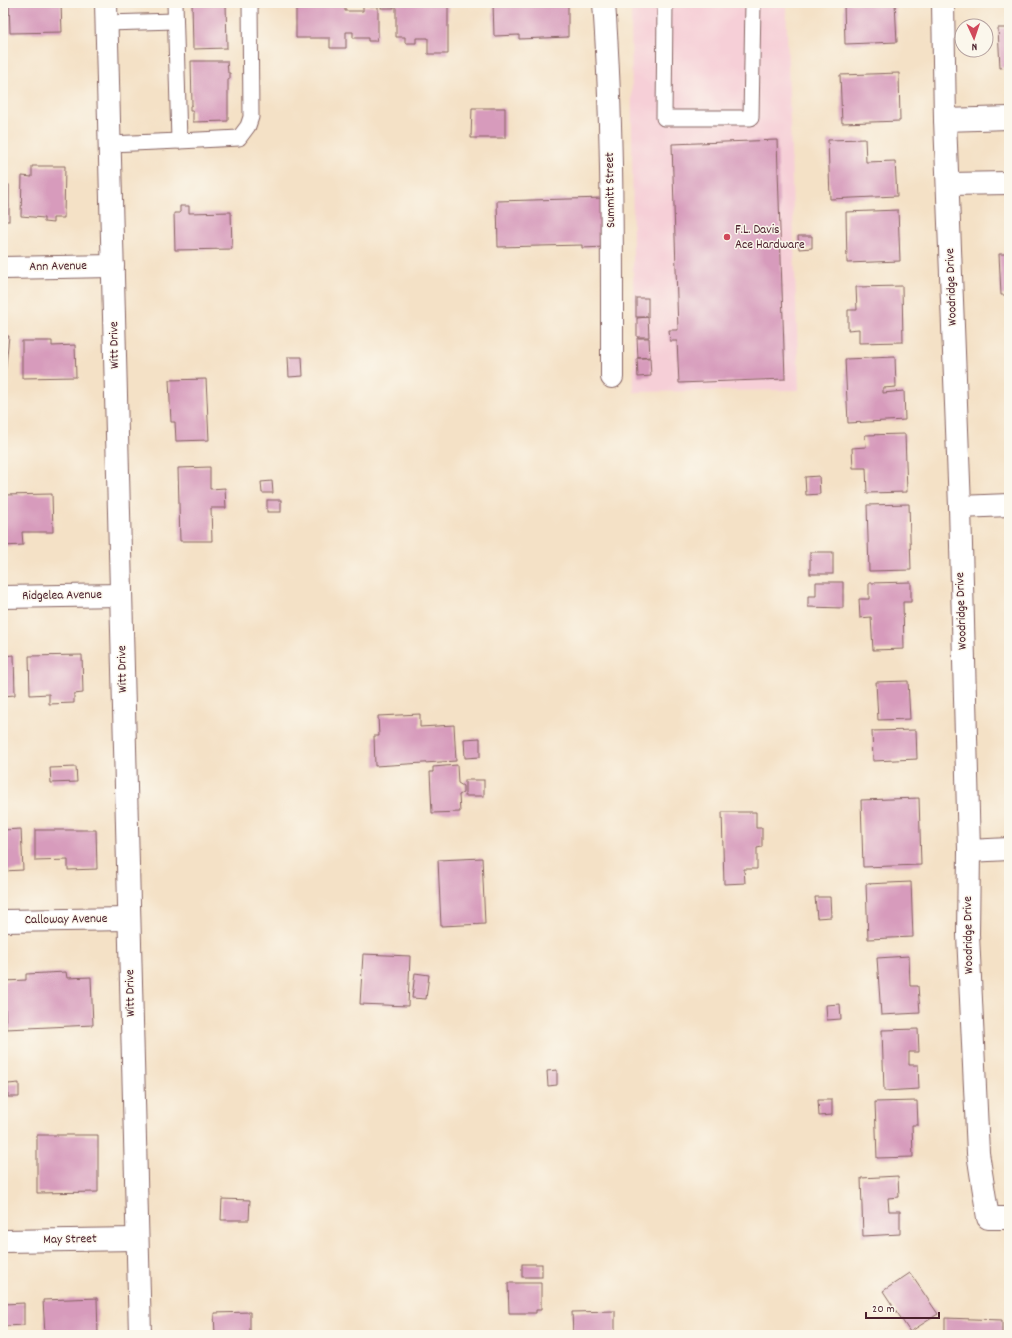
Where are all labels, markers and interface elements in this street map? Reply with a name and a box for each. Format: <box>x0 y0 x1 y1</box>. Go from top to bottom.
north arrow <box>954 18 994 58</box>
text: N <box>971 38 978 54</box>
street label: Summitt Street <box>601 152 621 228</box>
place label: F.L. Davis Ace Hardware <box>735 221 805 255</box>
marker: F.L. Davis Ace Hardware <box>722 232 732 242</box>
street label: Woodridge Drive <box>941 247 963 326</box>
street label: Ann Avenue <box>29 257 87 277</box>
street label: Witt Drive <box>105 321 125 369</box>
street label: Woodridge Drive <box>951 571 973 650</box>
street label: Ridgelea Avenue <box>22 586 102 606</box>
street label: Witt Drive <box>113 645 133 693</box>
street label: Woodridge Drive <box>959 896 979 974</box>
street label: Calloway Avenue <box>24 910 108 930</box>
street label: Witt Drive <box>121 969 141 1017</box>
street label: May Street <box>43 1230 97 1250</box>
scale bar <box>866 1294 939 1320</box>
text: 20 m <box>872 1301 895 1318</box>

